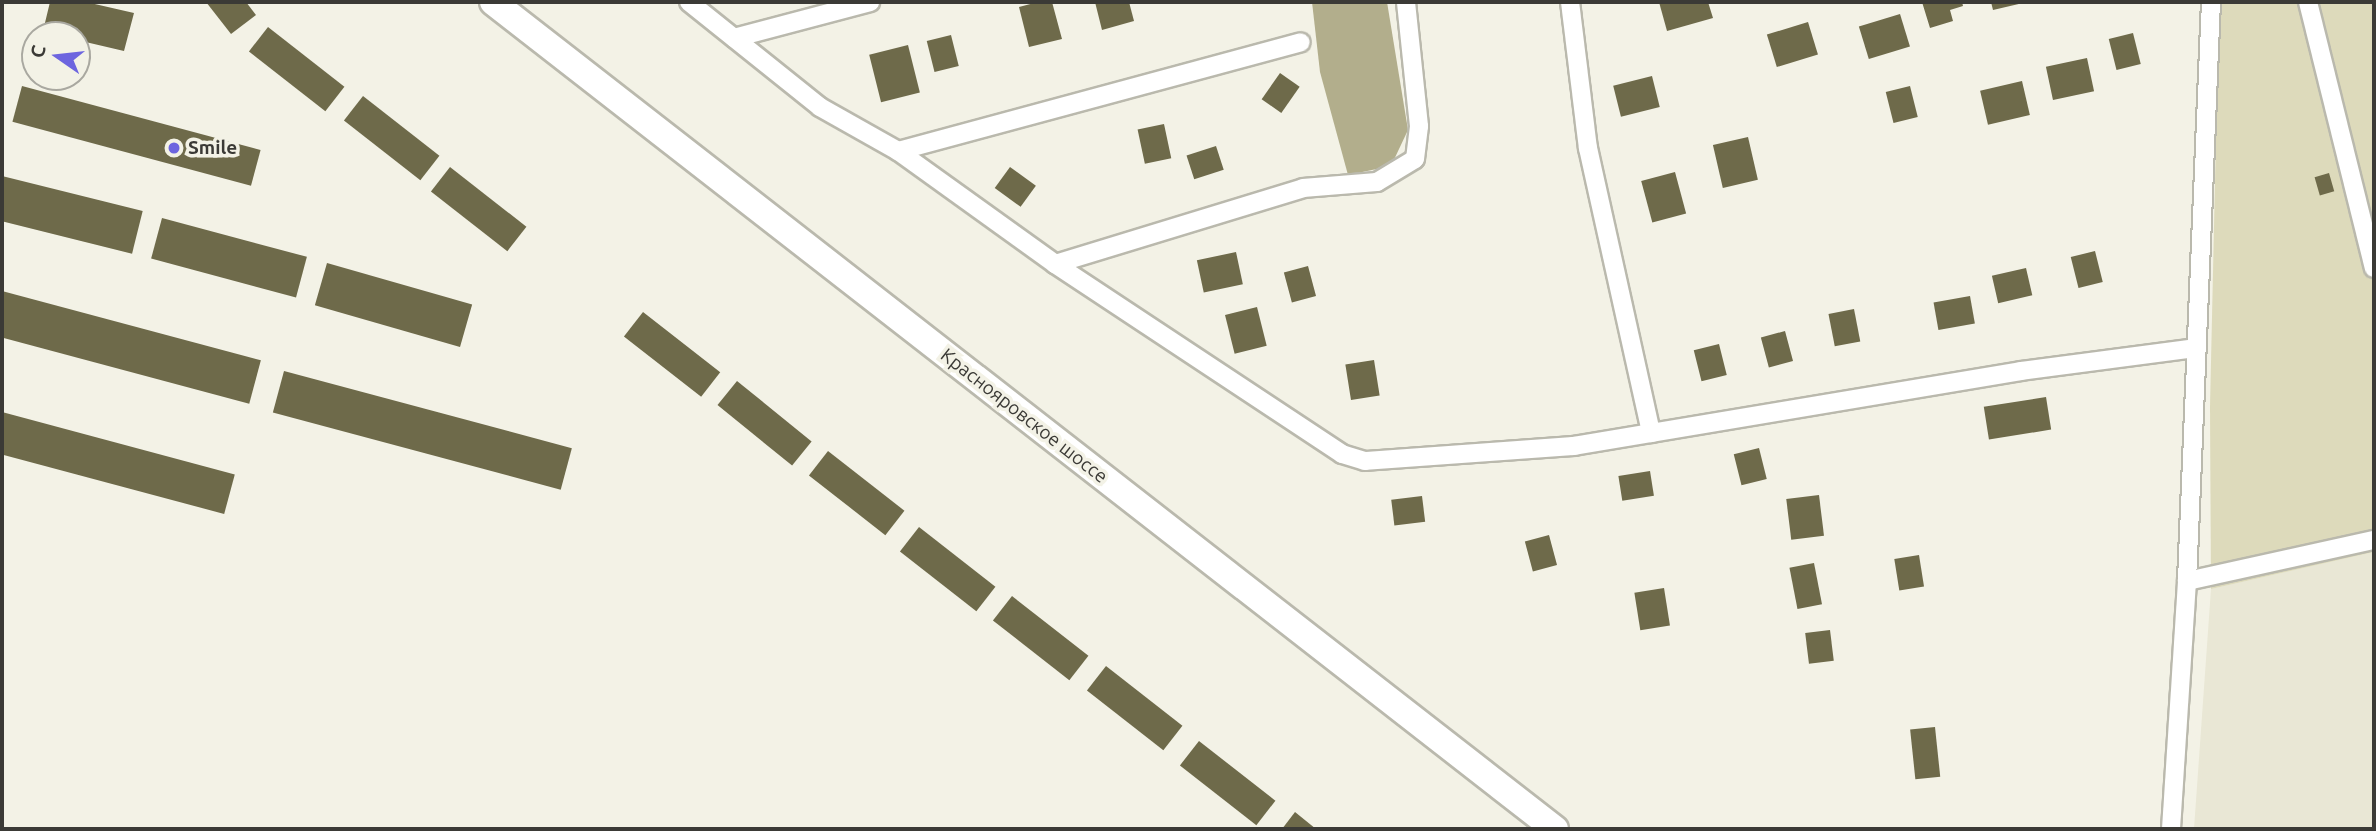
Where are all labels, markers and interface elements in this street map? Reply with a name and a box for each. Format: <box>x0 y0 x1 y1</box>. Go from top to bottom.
north arrow <box>21 21 91 91</box>
text: С <box>25 43 50 60</box>
place label: Smile <box>188 137 237 159</box>
marker: Smile <box>166 140 182 156</box>
street label: Краснояровское шоссе <box>936 344 1112 488</box>

